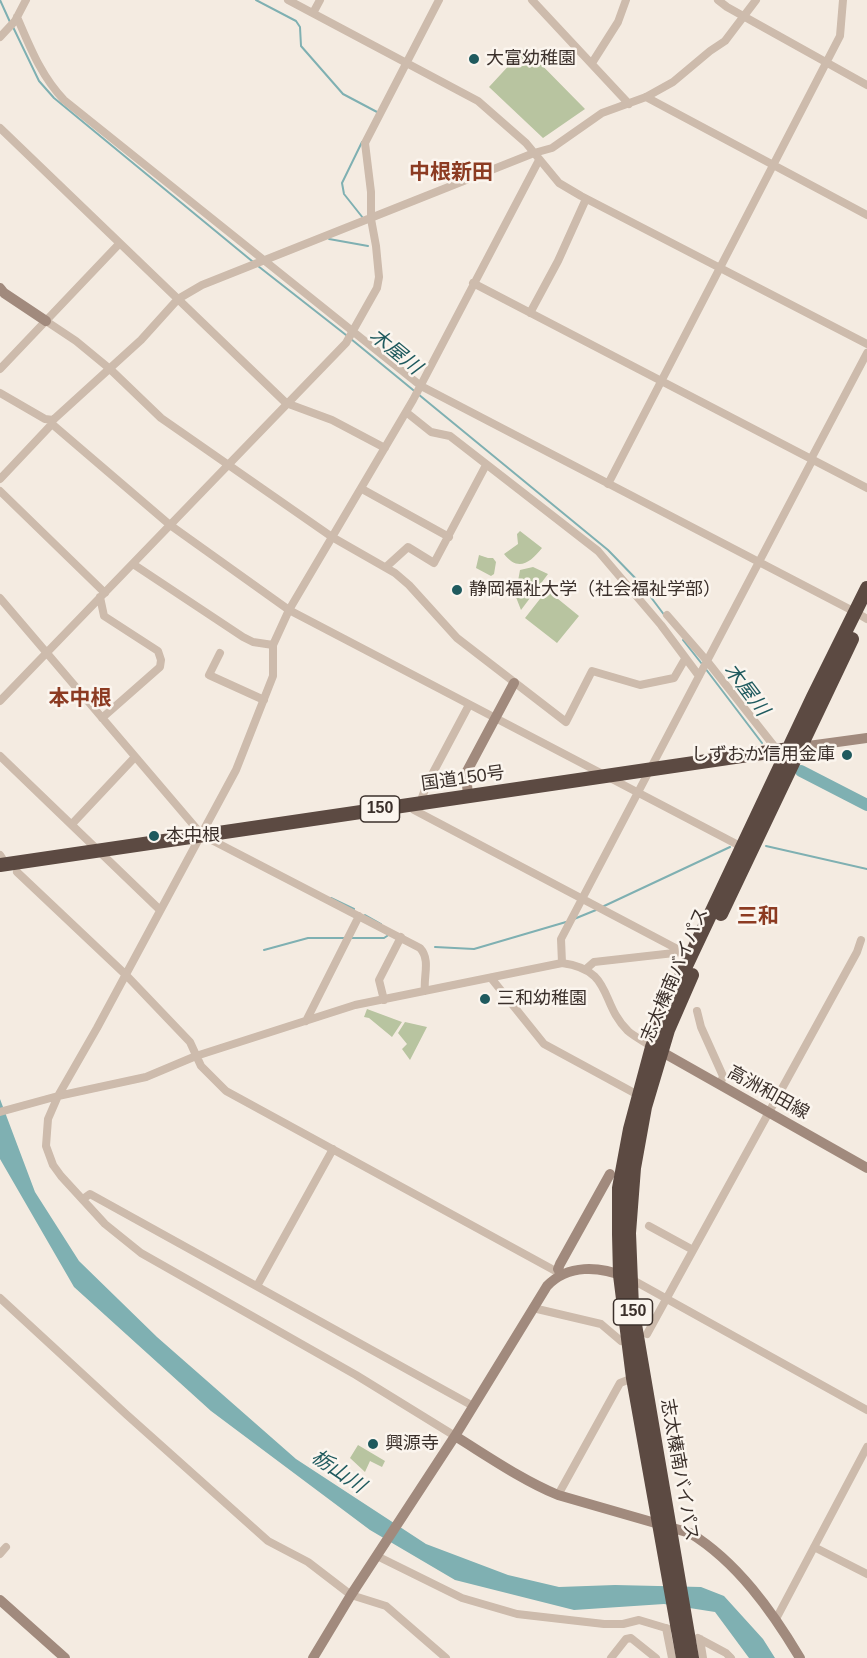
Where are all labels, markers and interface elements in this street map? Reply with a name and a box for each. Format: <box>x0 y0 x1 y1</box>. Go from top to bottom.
place label: 大富幼稚園 <box>486 48 576 70</box>
marker: 大富幼稚園 <box>467 52 481 66</box>
district label: 中根新田 <box>409 160 493 186</box>
water label: 木屋川 <box>364 324 426 380</box>
place label: 静岡福祉大学（社会福祉学部） <box>469 579 721 601</box>
marker: 静岡福祉大学（社会福祉学部） <box>450 583 464 597</box>
water label: 木屋川 <box>718 659 774 721</box>
district label: 本中根 <box>49 686 111 712</box>
place label: しずおか信用金庫 <box>691 744 835 766</box>
marker: しずおか信用金庫 <box>840 748 854 762</box>
street label: 国道150号 <box>420 762 506 796</box>
road number: 150 <box>360 796 400 822</box>
place label: 本中根 <box>166 825 220 847</box>
marker: 本中根 <box>147 829 161 843</box>
district label: 三和 <box>737 904 779 930</box>
street label: 志太榛南バイパス <box>637 905 713 1045</box>
place label: 三和幼稚園 <box>497 988 587 1010</box>
marker: 三和幼稚園 <box>478 992 492 1006</box>
street label: 高洲和田線 <box>723 1062 813 1124</box>
road number: 150 <box>614 1299 652 1325</box>
street label: 志太榛南バイパス <box>656 1397 702 1543</box>
place label: 興源寺 <box>385 1433 439 1455</box>
marker: 興源寺 <box>366 1437 380 1451</box>
water label: 栃山川 <box>306 1445 370 1499</box>

